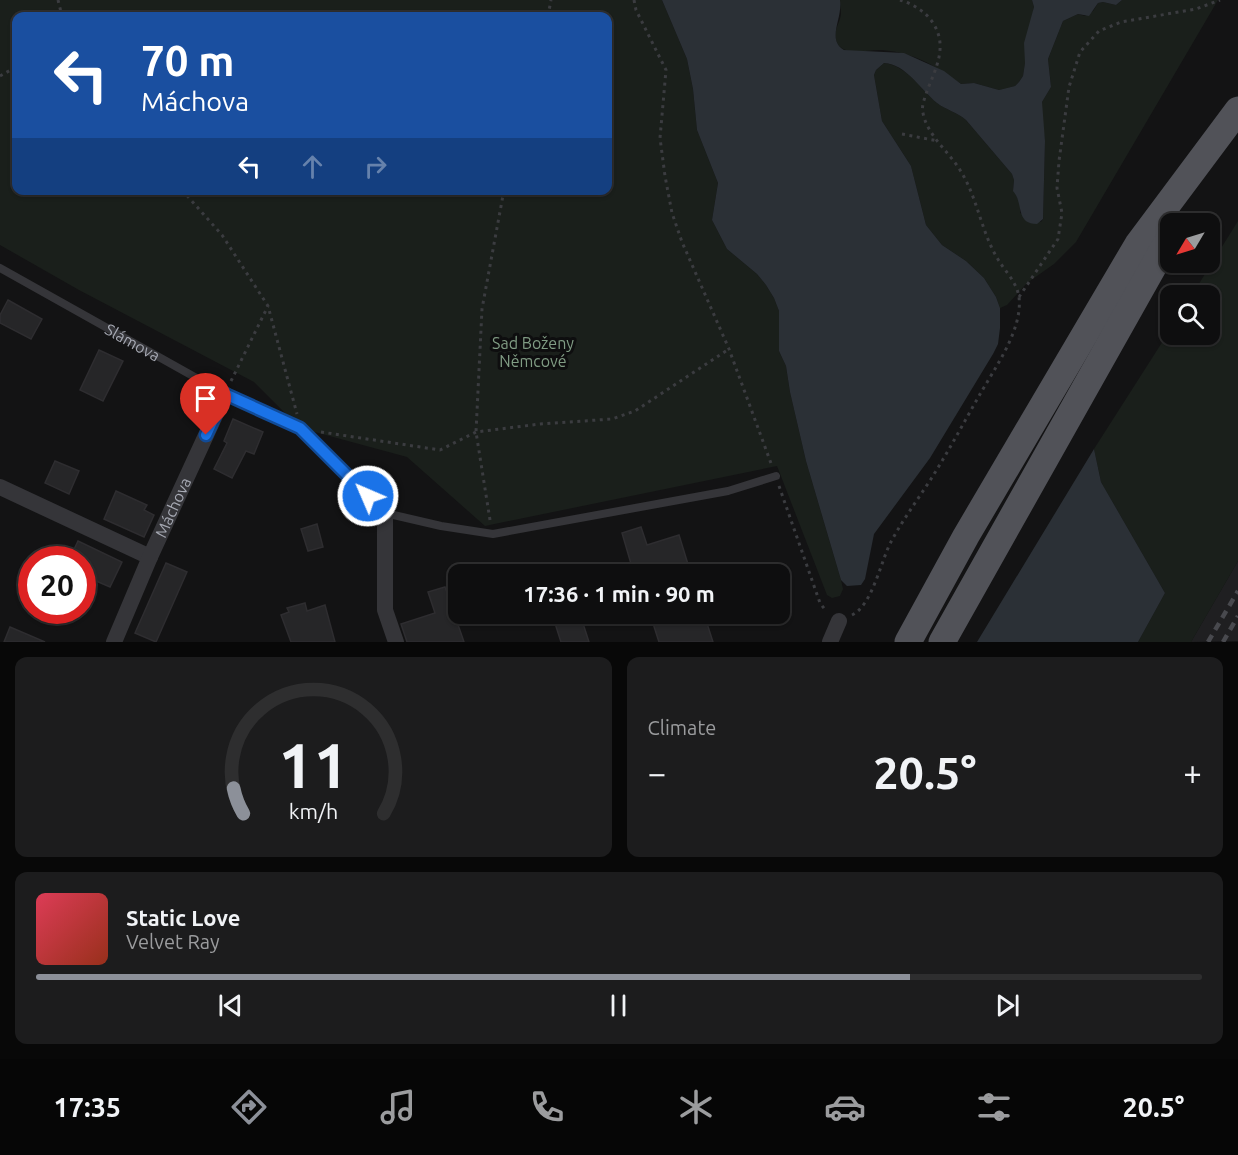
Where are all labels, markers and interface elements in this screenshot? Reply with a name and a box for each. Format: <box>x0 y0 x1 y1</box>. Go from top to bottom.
icon: left <box>42 36 120 114</box>
text: 70 m <box>141 37 235 84</box>
text: Máchova <box>141 86 249 116</box>
icon: left <box>233 150 266 183</box>
icon: ahead <box>296 150 329 183</box>
icon: right <box>359 150 392 183</box>
north arrow <box>1160 213 1220 273</box>
map controls <box>1160 213 1220 345</box>
button: search <box>1160 285 1220 345</box>
street label: Slámova <box>102 320 163 365</box>
park label: Sad Boženy Němcové <box>492 334 574 370</box>
pin <box>180 373 231 435</box>
icon: arrive <box>189 382 222 415</box>
position arrow <box>336 464 400 528</box>
street label: Máchova <box>151 474 194 540</box>
speed limit sign: 20 <box>18 546 96 624</box>
text: 17:36 · 1 min · 90 m <box>523 581 715 606</box>
text: Climate <box>648 716 716 739</box>
text: 11 <box>278 730 348 800</box>
text: 20.5° <box>873 747 976 798</box>
text: − <box>648 754 666 791</box>
text: + <box>1183 754 1202 791</box>
text: km/h <box>288 799 338 823</box>
text: Static Love <box>126 905 241 930</box>
text: Velvet Ray <box>126 930 220 953</box>
icon: previous <box>214 989 247 1022</box>
icon: pause <box>602 989 635 1022</box>
icon: next <box>991 989 1024 1022</box>
icon: directions <box>228 1086 270 1128</box>
icon: music <box>377 1086 419 1128</box>
icon: phone <box>526 1086 568 1128</box>
icon: climate <box>675 1086 717 1128</box>
icon: car <box>824 1086 866 1128</box>
icon: filters <box>973 1086 1015 1128</box>
text: 17:35 <box>54 1092 121 1122</box>
text: 20.5° <box>1123 1092 1184 1122</box>

